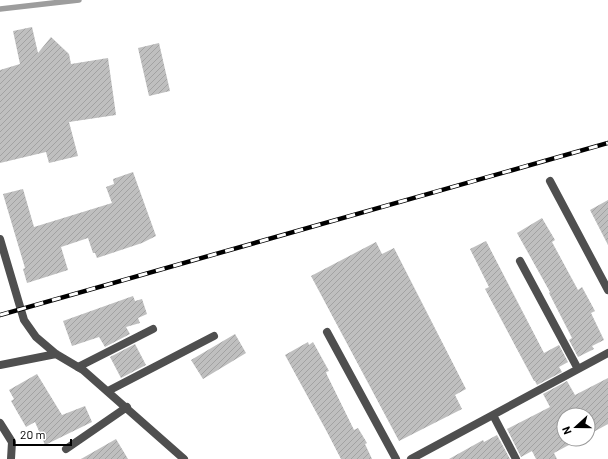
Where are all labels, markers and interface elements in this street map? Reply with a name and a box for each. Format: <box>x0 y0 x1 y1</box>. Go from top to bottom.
north arrow <box>556 407 596 447</box>
scale bar <box>14 421 71 447</box>
text: N <box>559 425 574 437</box>
text: 20 m <box>20 427 46 441</box>

